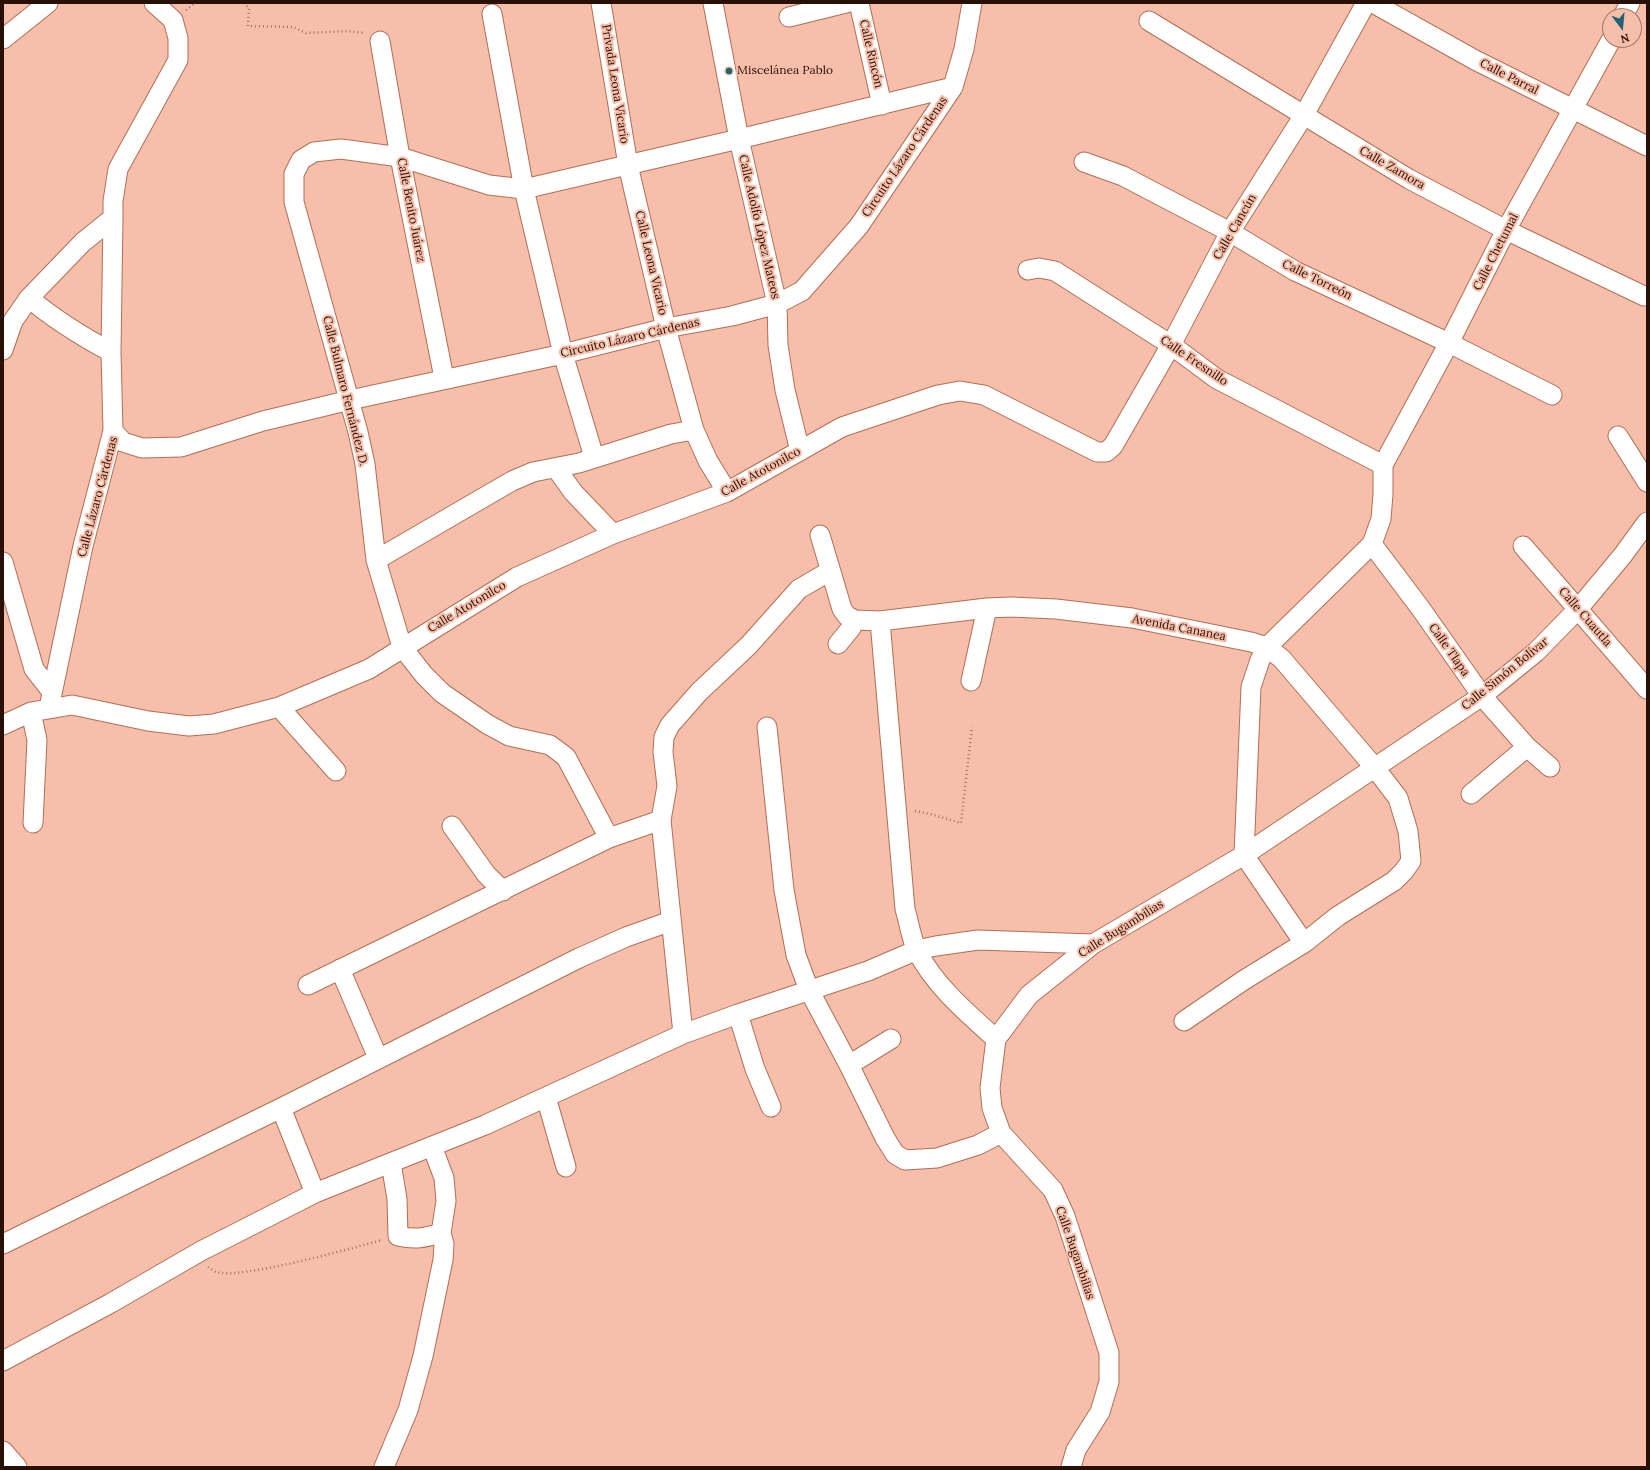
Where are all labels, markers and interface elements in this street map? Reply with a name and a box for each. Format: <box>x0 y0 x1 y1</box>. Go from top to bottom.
north arrow <box>1602 8 1642 48</box>
street label: Calle Rincón <box>856 18 886 90</box>
street label: Privada Leona Vicario <box>598 23 632 145</box>
text: N <box>1619 31 1631 46</box>
street label: Calle Parral <box>1477 56 1541 98</box>
place label: Miscelánea Pablo <box>737 64 833 78</box>
marker: Miscelánea Pablo <box>724 66 734 76</box>
street label: Circuito Lázaro Cárdenas <box>859 94 951 220</box>
street label: Calle Zamora <box>1357 143 1427 193</box>
street label: Calle Adolfo López Mateos <box>735 153 783 301</box>
street label: Calle Benito Juárez <box>394 157 428 263</box>
street label: Calle Cancún <box>1210 192 1260 262</box>
street label: Calle Leona Vicario <box>632 209 670 317</box>
street label: Calle Chetumal <box>1470 211 1522 293</box>
street label: Calle Torreón <box>1280 257 1354 303</box>
street label: Calle Bulmaro Fernández D. <box>319 314 371 468</box>
street label: Circuito Lázaro Cárdenas <box>559 315 701 361</box>
street label: Calle Fresnillo <box>1157 333 1231 389</box>
street label: Calle Lázaro Cárdenas <box>75 435 121 559</box>
street label: Calle Atotonilco <box>719 444 803 500</box>
street label: Calle Atotonilco <box>425 578 509 636</box>
street label: Calle Cuautla <box>1555 584 1615 650</box>
street label: Avenida Cananea <box>1131 612 1227 644</box>
street label: Calle Tlapa <box>1426 621 1472 679</box>
street label: Calle Simón Bolívar <box>1459 635 1551 713</box>
street label: Calle Bugambilias <box>1076 897 1166 961</box>
street label: Calle Bugambilias <box>1052 1205 1098 1301</box>

